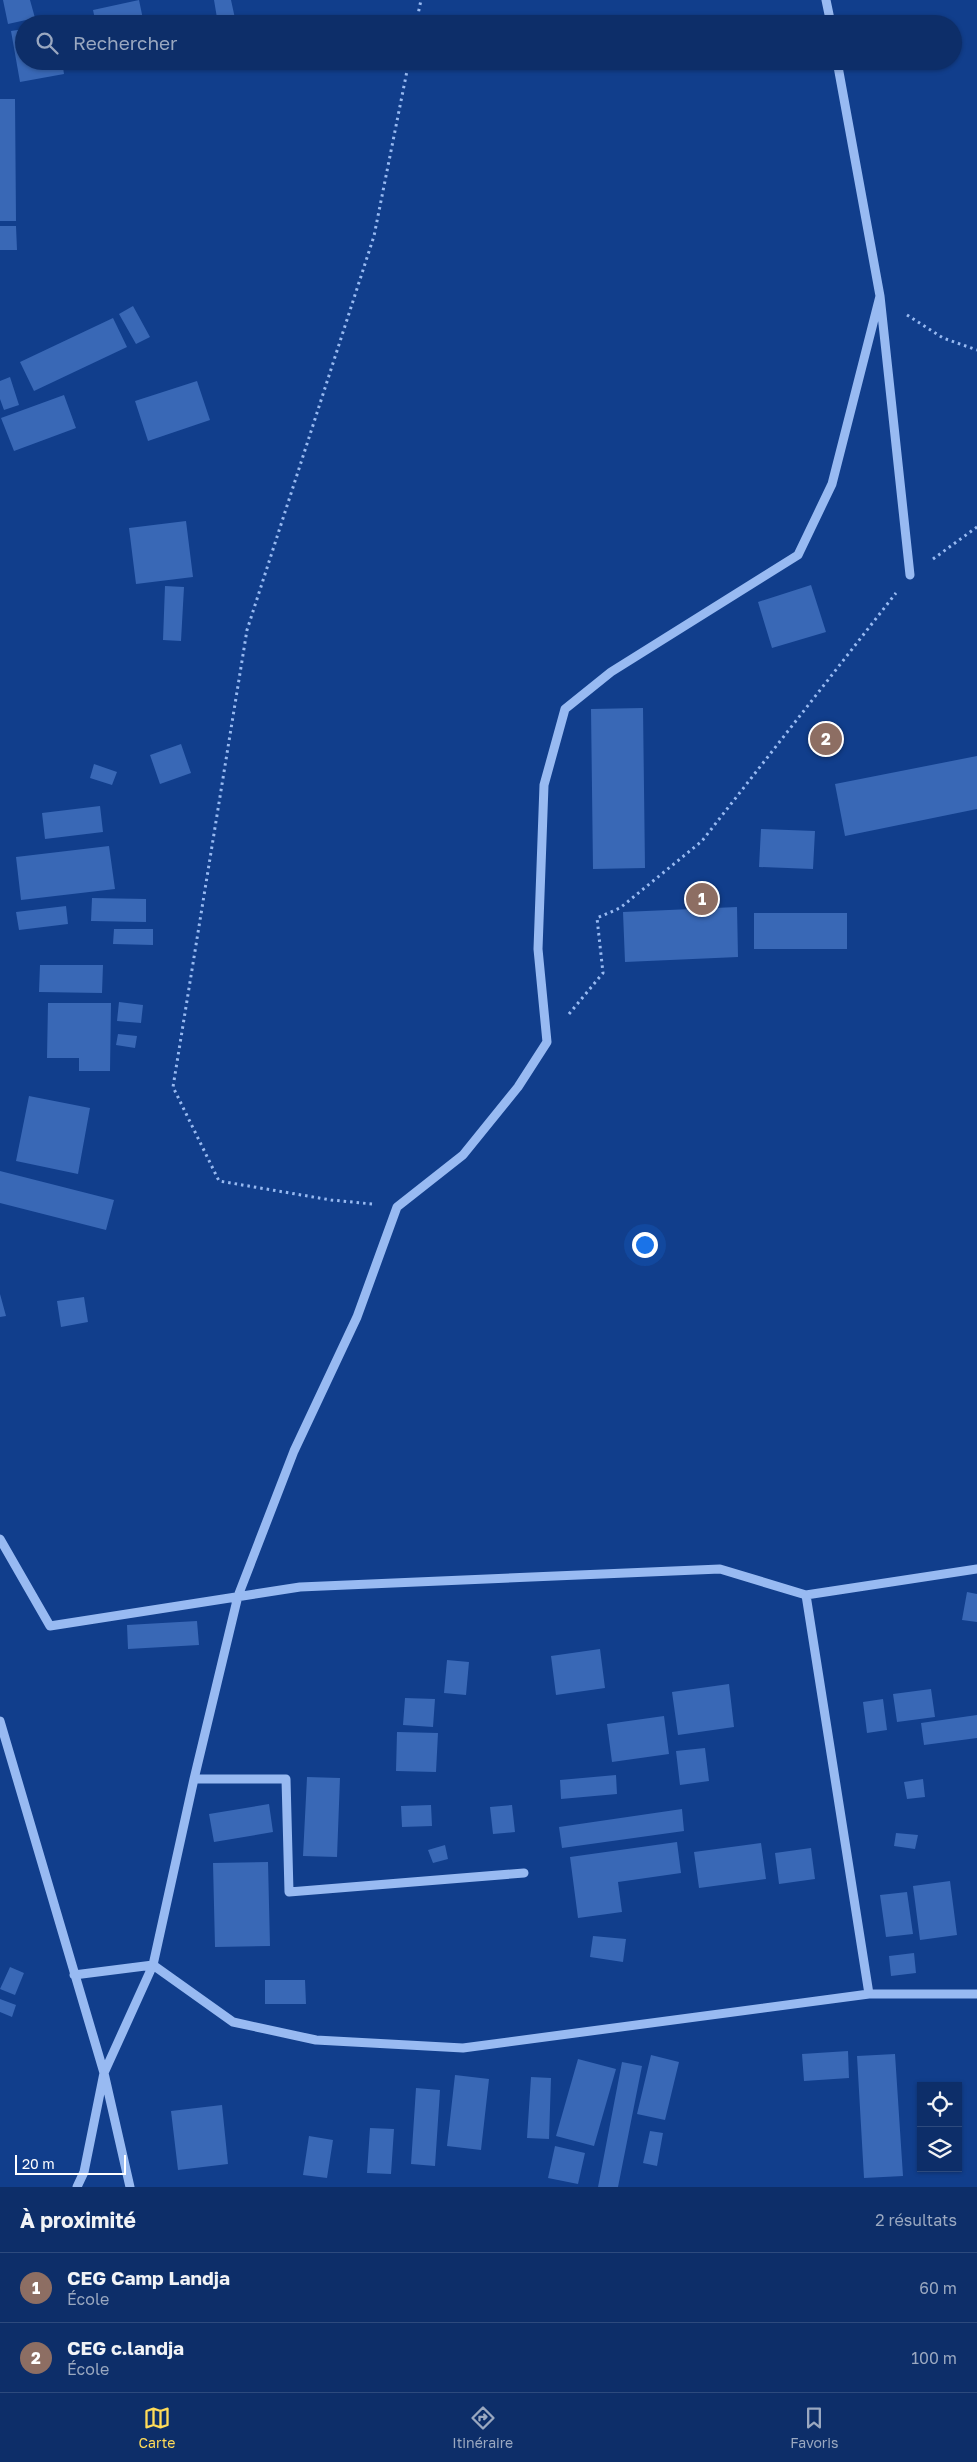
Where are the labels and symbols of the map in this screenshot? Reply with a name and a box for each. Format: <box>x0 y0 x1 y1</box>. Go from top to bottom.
pin: 2 <box>810 720 842 758</box>
pin: 1 <box>686 880 718 918</box>
your location <box>632 1232 658 1258</box>
scale bar <box>15 2152 126 2175</box>

